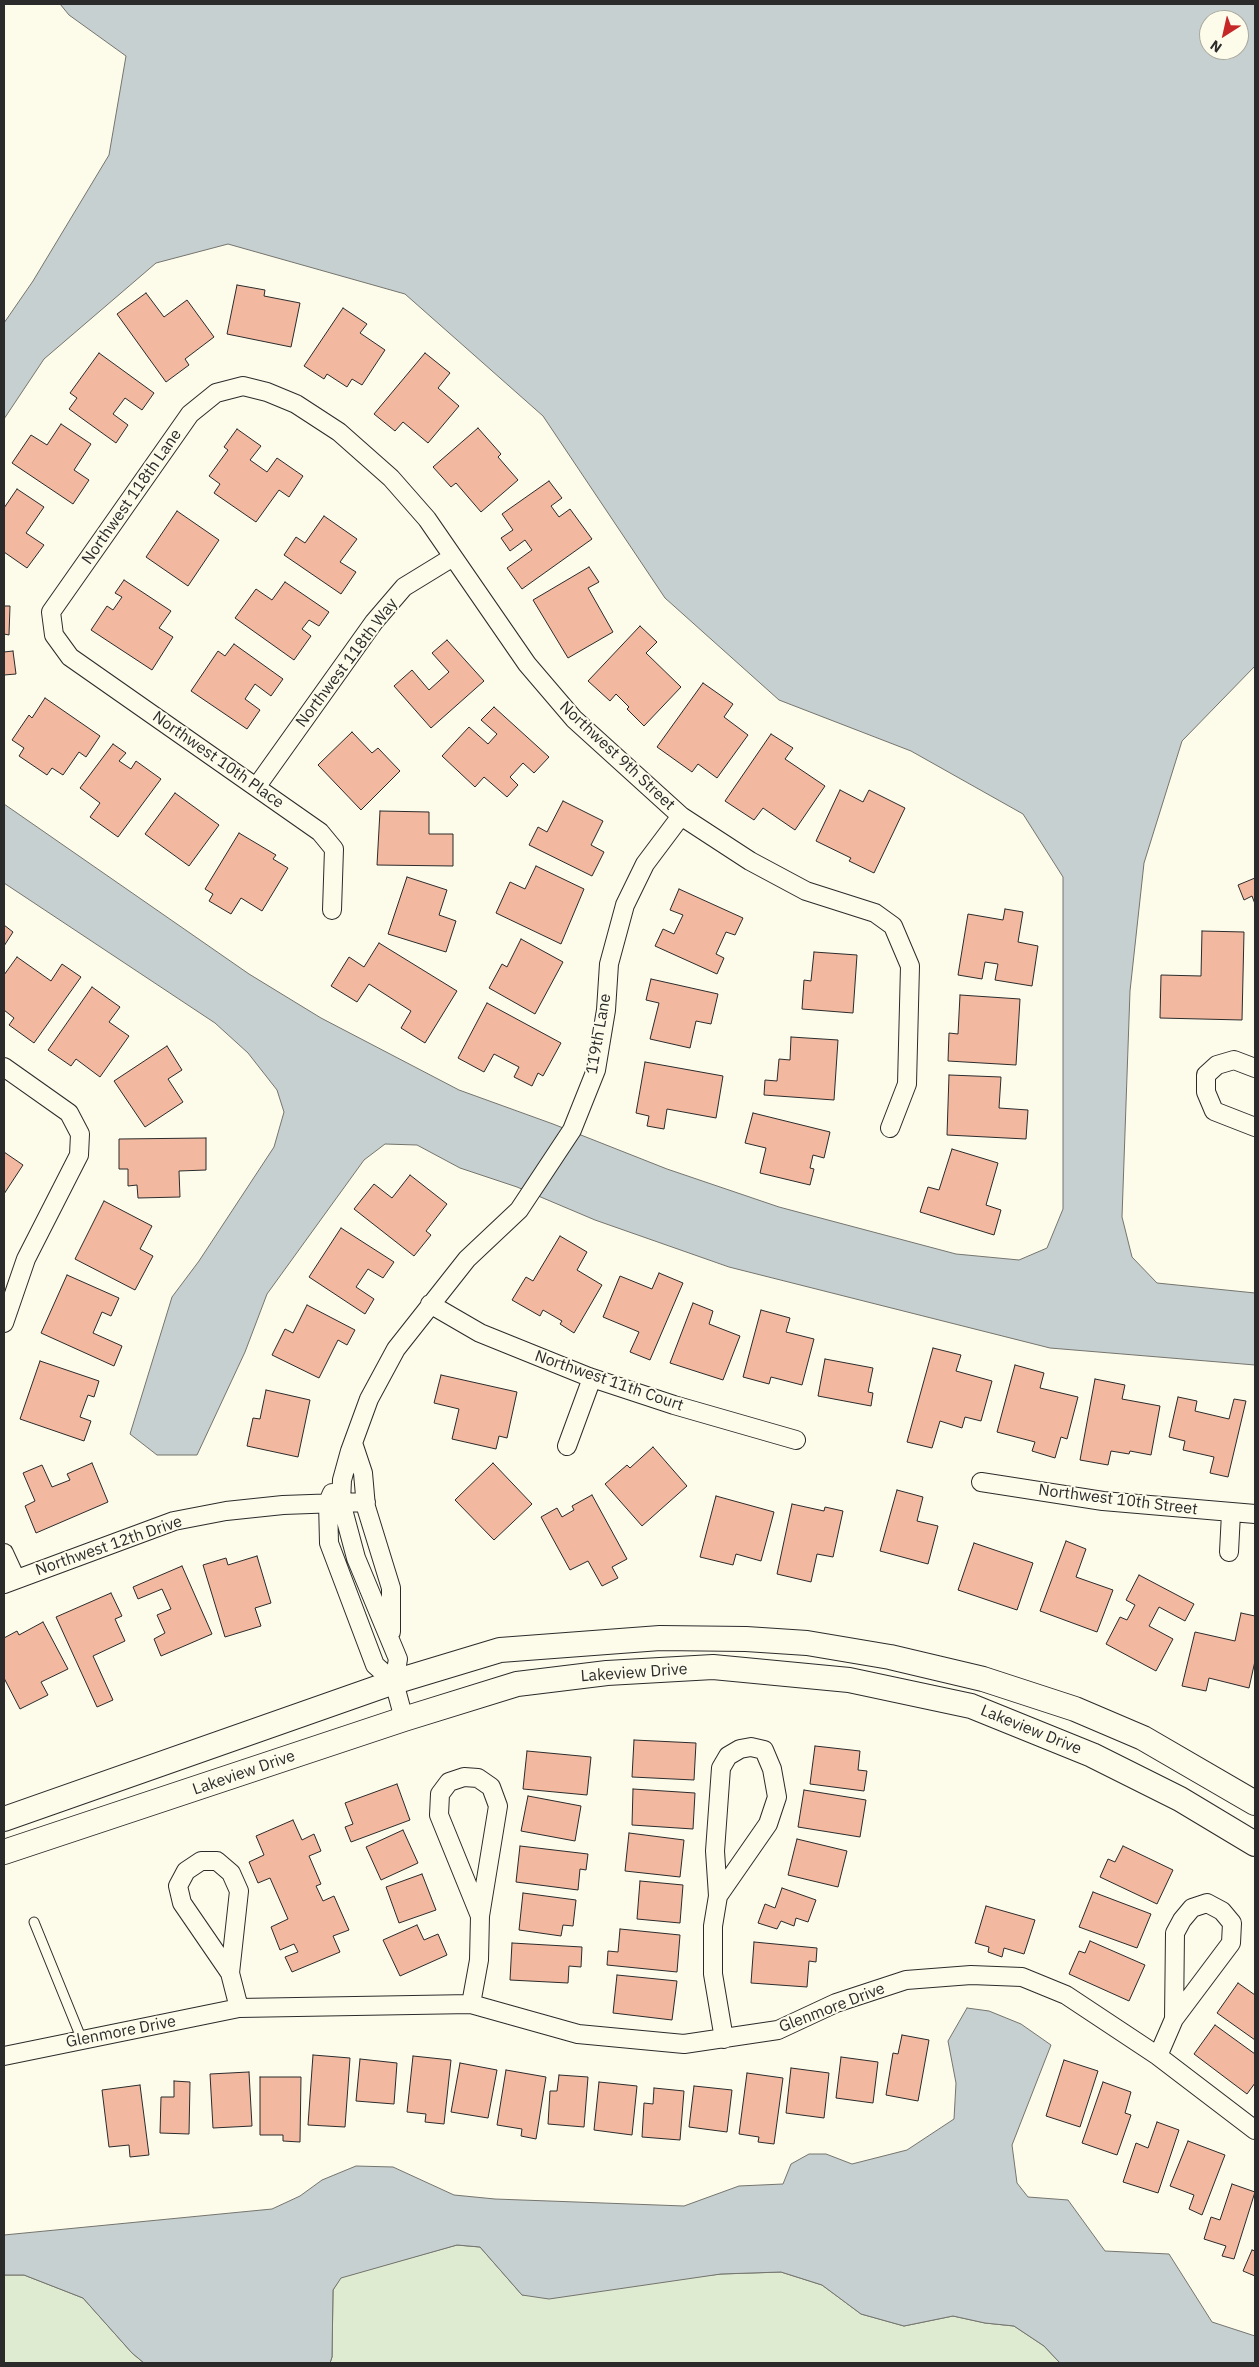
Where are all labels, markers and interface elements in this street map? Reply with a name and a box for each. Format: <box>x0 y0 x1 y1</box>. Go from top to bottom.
north arrow <box>1199 10 1249 60</box>
text: N <box>1207 36 1225 57</box>
street label: Northwest 118th Lane <box>78 426 186 568</box>
street label: Northwest 118th Way <box>292 595 402 731</box>
street label: Northwest 9th Street <box>555 698 679 814</box>
street label: Northwest 10th Place <box>149 707 287 813</box>
street label: 119th Lane <box>582 992 616 1076</box>
street label: Northwest 11th Court <box>532 1347 686 1415</box>
street label: Northwest 10th Street <box>1037 1481 1199 1519</box>
street label: Northwest 12th Drive <box>33 1512 185 1580</box>
street label: Lakeview Drive <box>580 1660 688 1686</box>
street label: Lakeview Drive <box>978 1701 1084 1759</box>
street label: Lakeview Drive <box>190 1746 298 1800</box>
street label: Glenmore Drive <box>776 1979 888 2037</box>
street label: Glenmore Drive <box>64 2012 178 2052</box>

